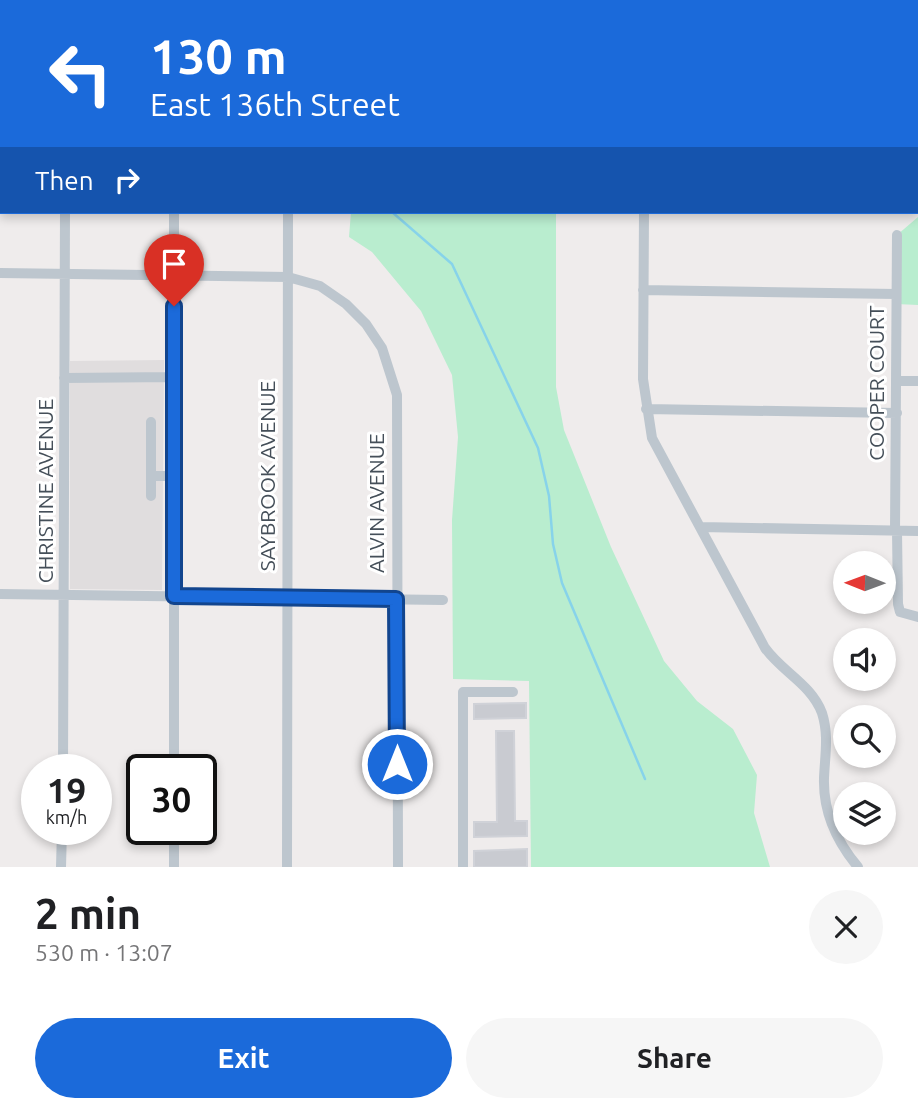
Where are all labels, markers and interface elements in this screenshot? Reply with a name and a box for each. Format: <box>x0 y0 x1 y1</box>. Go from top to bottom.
icon: left <box>35 28 126 119</box>
text: 130 m <box>150 28 287 83</box>
text: East 136th Street <box>150 86 400 122</box>
icon: right <box>108 161 146 199</box>
text: Then <box>35 166 94 195</box>
pin <box>144 234 204 306</box>
icon: arrive <box>155 245 193 283</box>
street label: COOPER COURT <box>864 305 888 461</box>
street label: SAYBROOK AVENUE <box>255 381 279 571</box>
street label: CHRISTINE AVENUE <box>33 399 57 583</box>
street label: ALVIN AVENUE <box>364 433 388 573</box>
north arrow <box>833 551 896 614</box>
map controls <box>833 551 896 845</box>
button: sound <box>833 628 896 691</box>
button: search <box>833 705 896 768</box>
position arrow <box>360 727 434 801</box>
speed limit sign: 30 <box>126 754 217 845</box>
text: 19 <box>47 770 86 810</box>
button: layers <box>833 782 896 845</box>
text: km/h <box>46 807 87 827</box>
text: 2 min <box>35 890 141 937</box>
button: close <box>809 890 883 964</box>
text: 530 m · 13:07 <box>35 940 173 965</box>
button: Exit <box>35 1018 452 1098</box>
button: Share <box>466 1018 883 1098</box>

